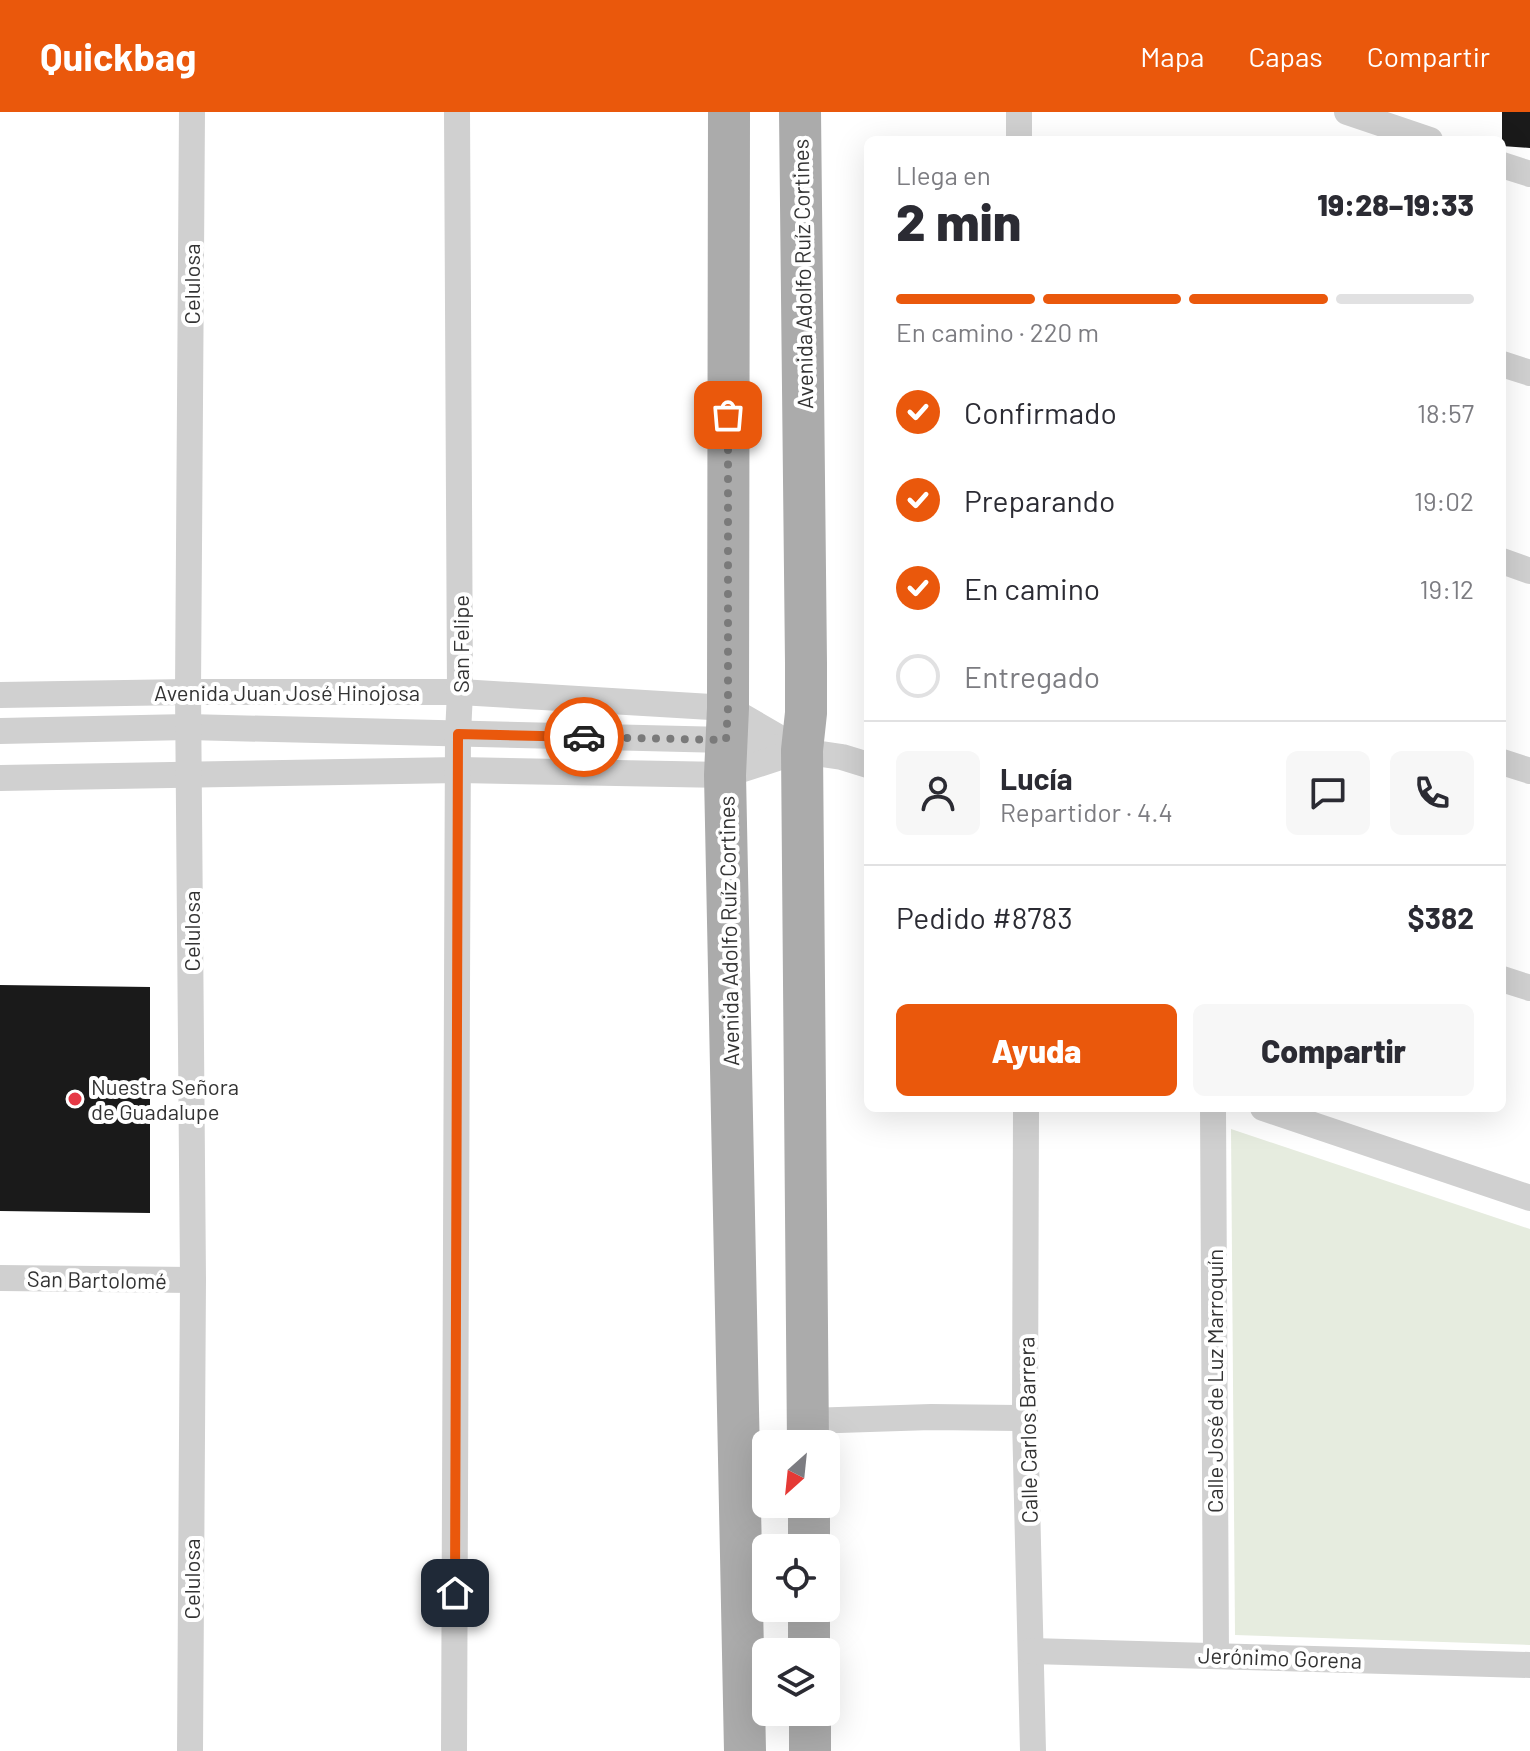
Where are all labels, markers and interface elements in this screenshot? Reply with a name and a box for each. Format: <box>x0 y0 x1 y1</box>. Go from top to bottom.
text: Quickbag <box>40 33 196 79</box>
text: Mapa <box>1140 39 1204 73</box>
text: Capas <box>1248 39 1323 73</box>
text: Compartir <box>1367 39 1490 73</box>
street label: Avenida Adolfo Ruíz Cortines <box>787 139 817 409</box>
text: Llega en <box>896 159 991 190</box>
text: 19:28–19:33 <box>1317 186 1474 222</box>
text: 2 min <box>896 189 1021 251</box>
street label: Celulosa <box>178 244 204 324</box>
text: En camino · 220 m <box>896 316 1099 347</box>
pin <box>694 381 762 449</box>
icon: check <box>896 390 940 434</box>
icon: bag <box>706 393 750 437</box>
text: Confirmado <box>964 394 1117 430</box>
text: 18:57 <box>1417 397 1474 428</box>
icon: check <box>896 478 940 522</box>
text: Preparando <box>964 482 1115 518</box>
text: 19:02 <box>1414 485 1474 516</box>
icon: check <box>896 566 940 610</box>
text: En camino <box>964 570 1100 606</box>
text: 19:12 <box>1420 573 1474 604</box>
street label: San Felipe <box>447 595 473 693</box>
text: Entregado <box>964 658 1100 694</box>
street label: Avenida Juan José Hinojosa <box>154 679 420 705</box>
courier <box>544 697 624 777</box>
icon: car <box>562 715 606 759</box>
button: person <box>896 751 980 835</box>
button: chat <box>1286 751 1370 835</box>
button: phone <box>1390 751 1474 835</box>
text: Lucía <box>1000 760 1073 796</box>
street label: Avenida Adolfo Ruíz Cortines <box>713 796 743 1066</box>
text: Repartidor · 4.4 <box>1000 796 1173 827</box>
street label: Celulosa <box>178 891 204 971</box>
text: Pedido #8783 <box>896 899 1073 935</box>
text: $382 <box>1408 899 1474 935</box>
button: Ayuda <box>896 1004 1177 1096</box>
button: Compartir <box>1193 1004 1474 1096</box>
place label: Nuestra Señora de Guadalupe <box>91 1073 239 1124</box>
marker: Nuestra Señora de Guadalupe <box>66 1090 84 1108</box>
street label: Calle José de Luz Marroquín <box>1201 1249 1227 1513</box>
street label: San Bartolomé <box>27 1265 167 1293</box>
street label: Calle Carlos Barrera <box>1012 1336 1042 1524</box>
north arrow <box>752 1430 840 1518</box>
map controls <box>752 1430 840 1726</box>
button: locate <box>752 1534 840 1622</box>
street label: Celulosa <box>178 1539 204 1619</box>
pin <box>421 1559 489 1627</box>
icon: home <box>433 1571 477 1615</box>
button: layers <box>752 1638 840 1726</box>
street label: Jerónimo Gorena <box>1198 1641 1362 1673</box>

